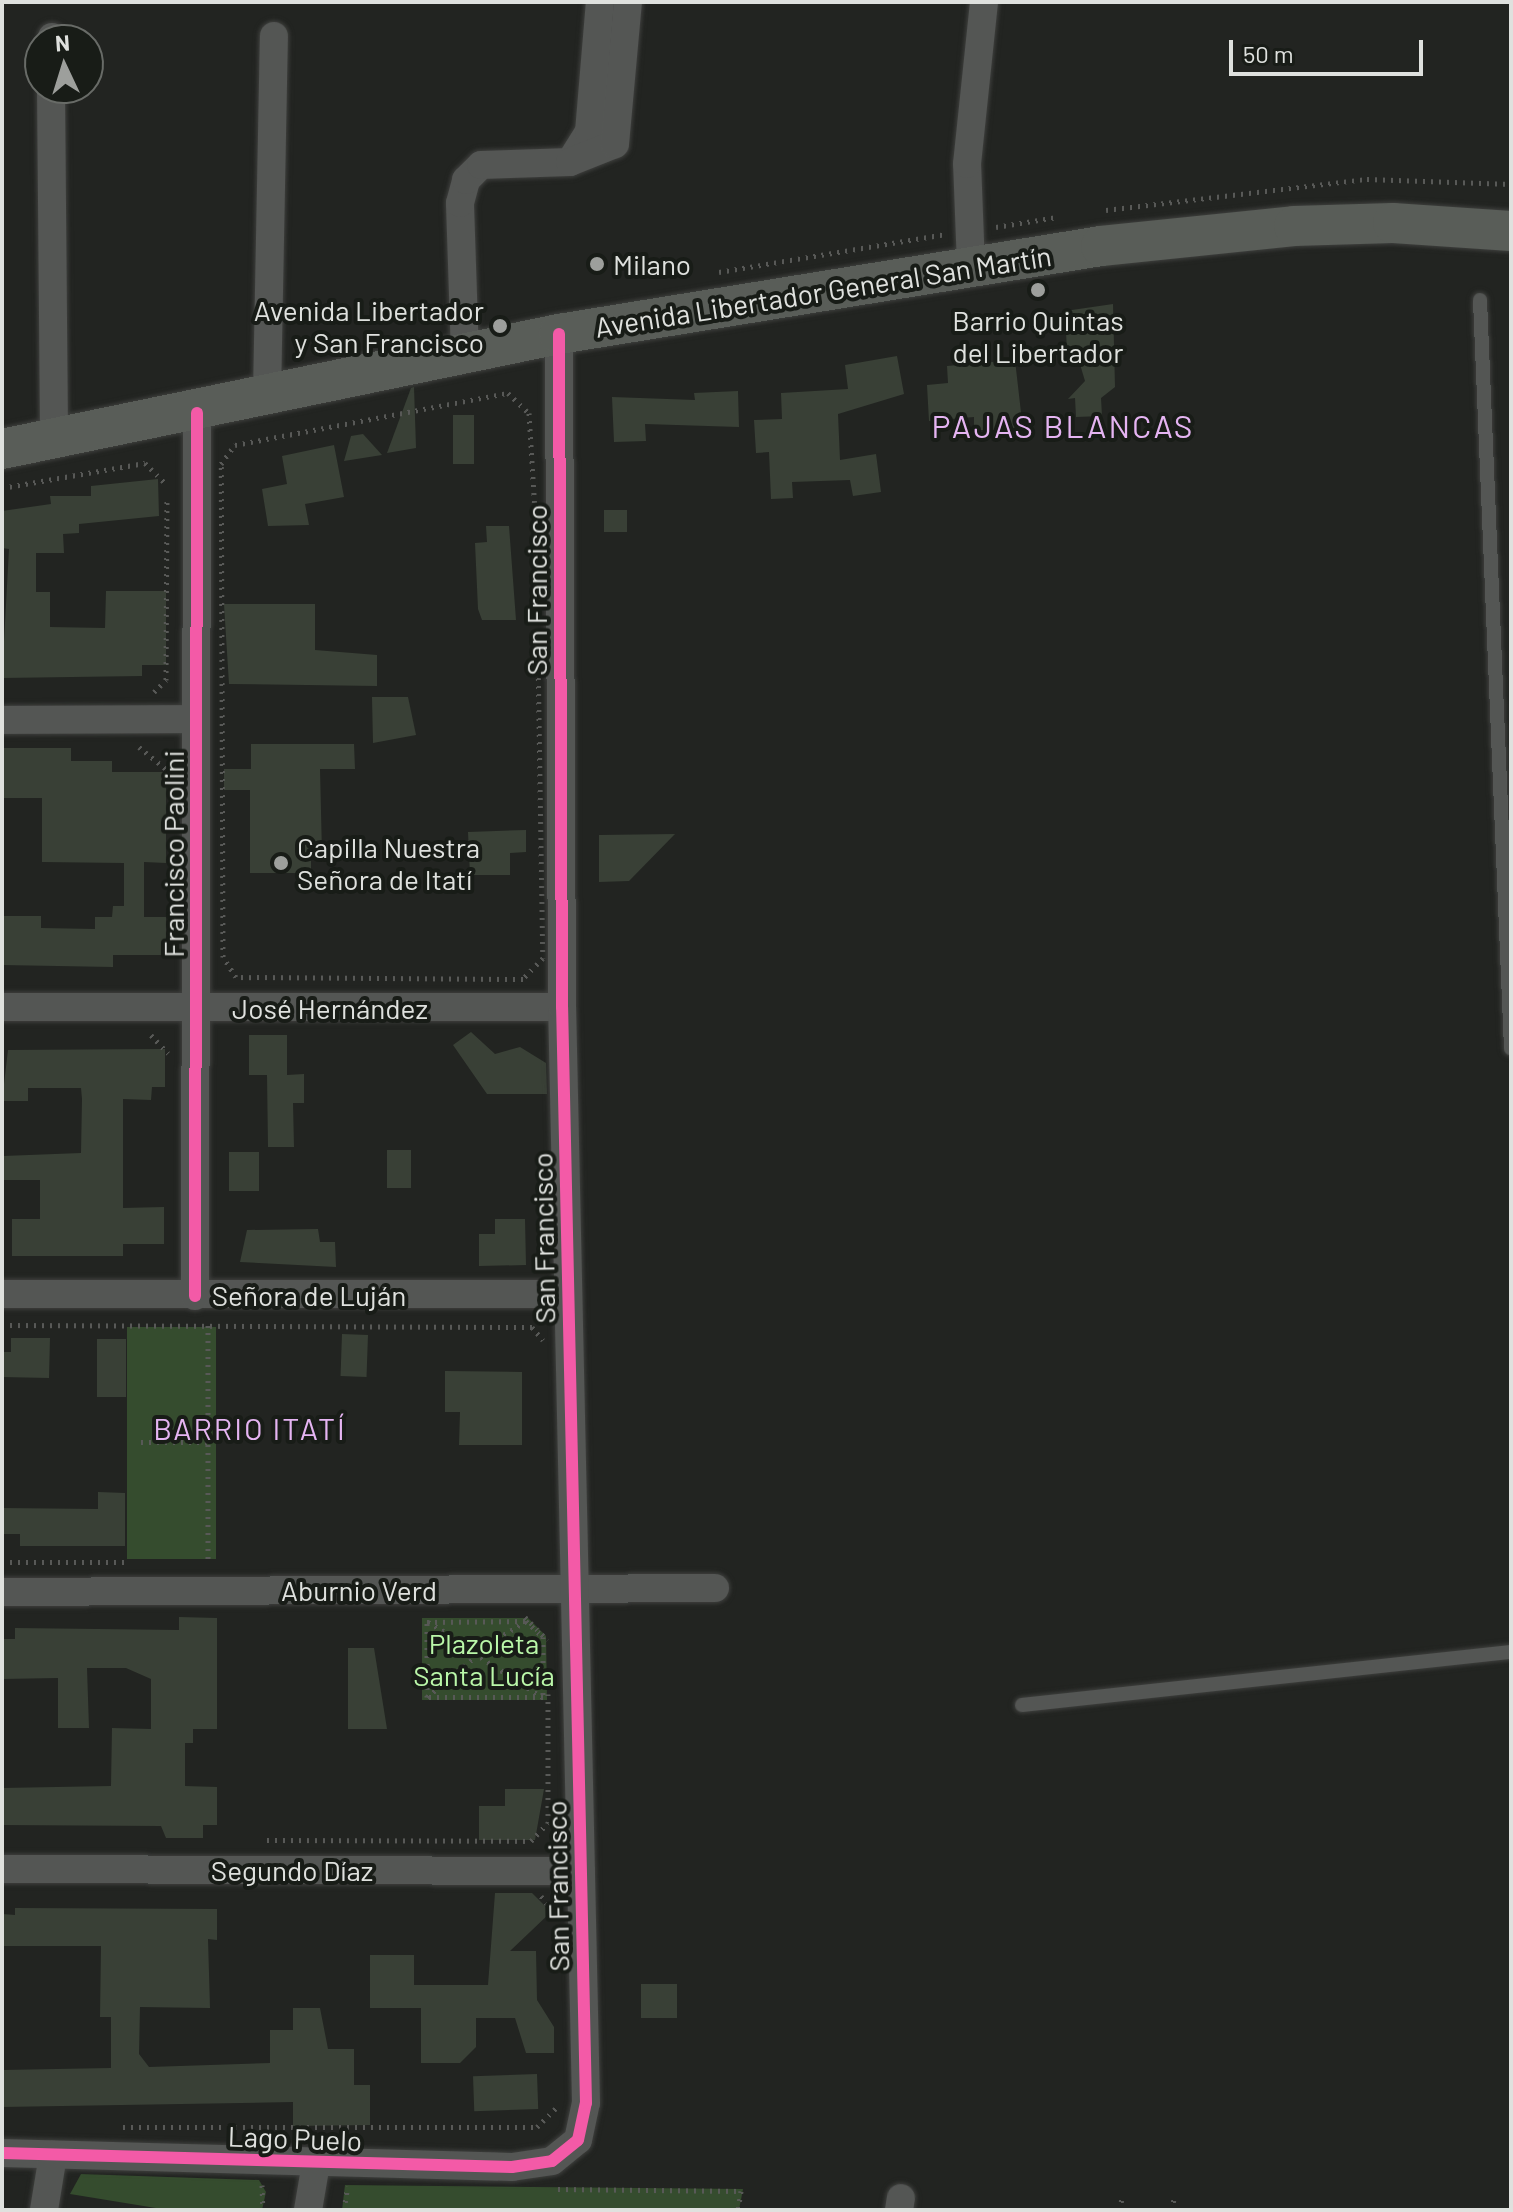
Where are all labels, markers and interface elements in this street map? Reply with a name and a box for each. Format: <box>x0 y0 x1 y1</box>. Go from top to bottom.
north arrow <box>24 24 104 104</box>
scale bar <box>1233 24 1427 74</box>
text: N <box>54 29 71 56</box>
text: 50 m <box>1243 39 1294 68</box>
street label: Avenida Libertador General San Martín <box>592 238 1054 344</box>
place label: Milano <box>613 247 691 281</box>
marker: Milano <box>588 255 606 273</box>
marker: Barrio Quintas del Libertador <box>1029 281 1047 299</box>
place label: Avenida Libertador y San Francisco <box>254 293 484 359</box>
place label: Barrio Quintas del Libertador <box>952 303 1124 369</box>
marker: Avenida Libertador y San Francisco <box>491 317 509 335</box>
district label: PAJAS BLANCAS <box>932 406 1194 444</box>
street label: San Francisco <box>519 504 553 676</box>
street label: Francisco Paolini <box>156 750 190 958</box>
place label: Capilla Nuestra Señora de Itatí <box>297 830 480 896</box>
marker: Capilla Nuestra Señora de Itatí <box>272 854 290 872</box>
street label: José Hernández <box>232 991 428 1025</box>
street label: San Francisco <box>525 1152 561 1324</box>
street label: Señora de Luján <box>212 1278 406 1312</box>
district label: BARRIO ITATÍ <box>153 1410 347 1446</box>
street label: Aburnio Verd <box>281 1573 437 1607</box>
park label: Plazoleta Santa Lucía <box>413 1626 555 1692</box>
street label: San Francisco <box>539 1800 575 1972</box>
street label: Segundo Díaz <box>211 1853 373 1887</box>
street label: Lago Puelo <box>227 2119 363 2157</box>

